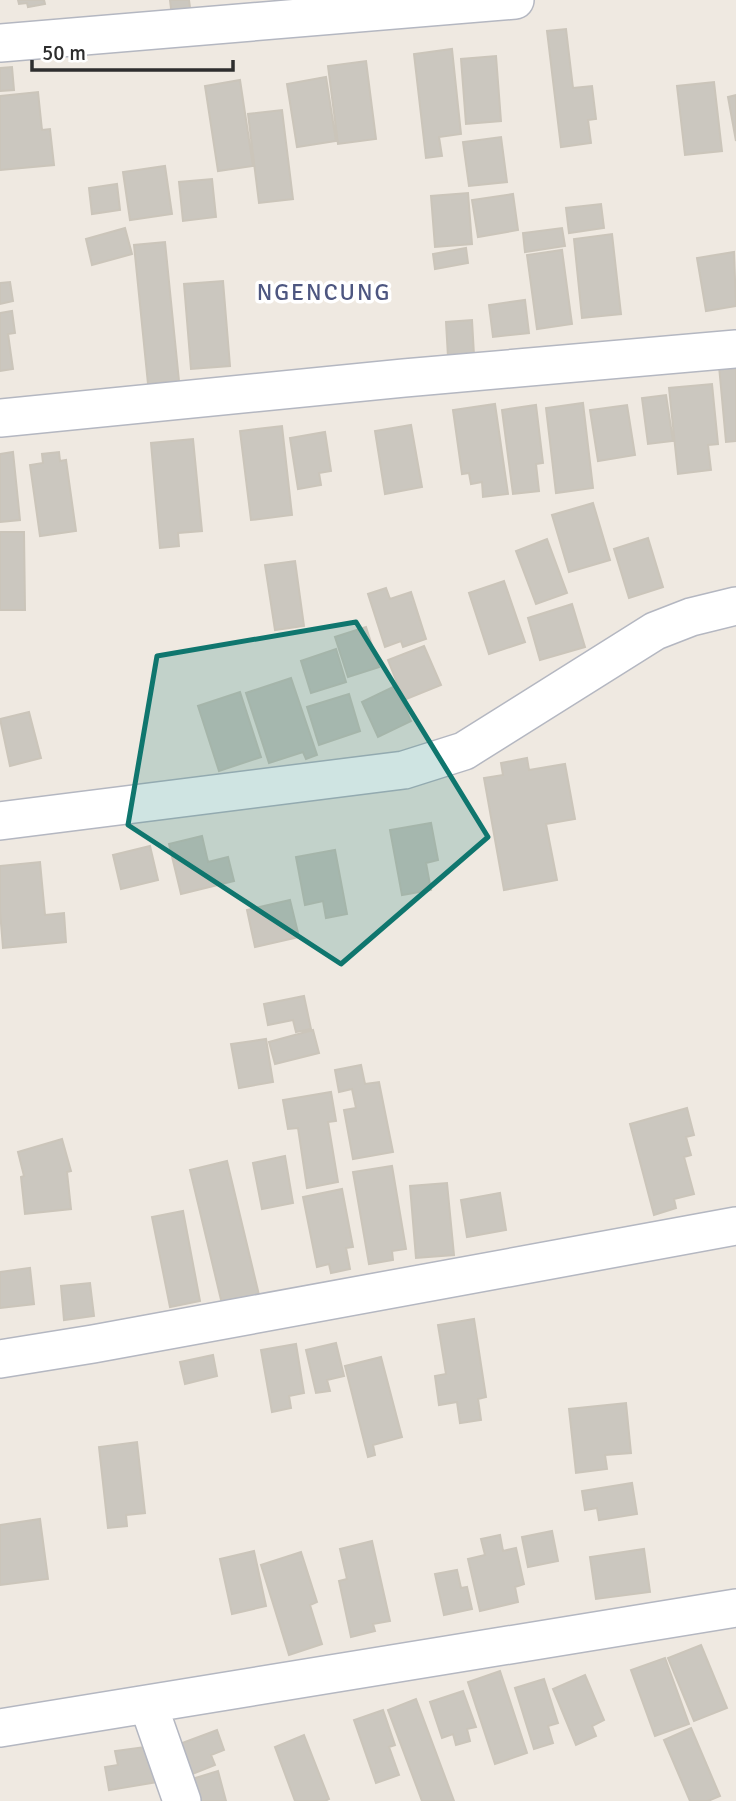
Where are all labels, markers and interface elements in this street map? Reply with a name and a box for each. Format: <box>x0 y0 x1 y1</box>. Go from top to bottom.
scale bar <box>32 28 233 72</box>
text: 50 m <box>42 40 86 66</box>
district label: NGENCUNG <box>257 278 391 307</box>

